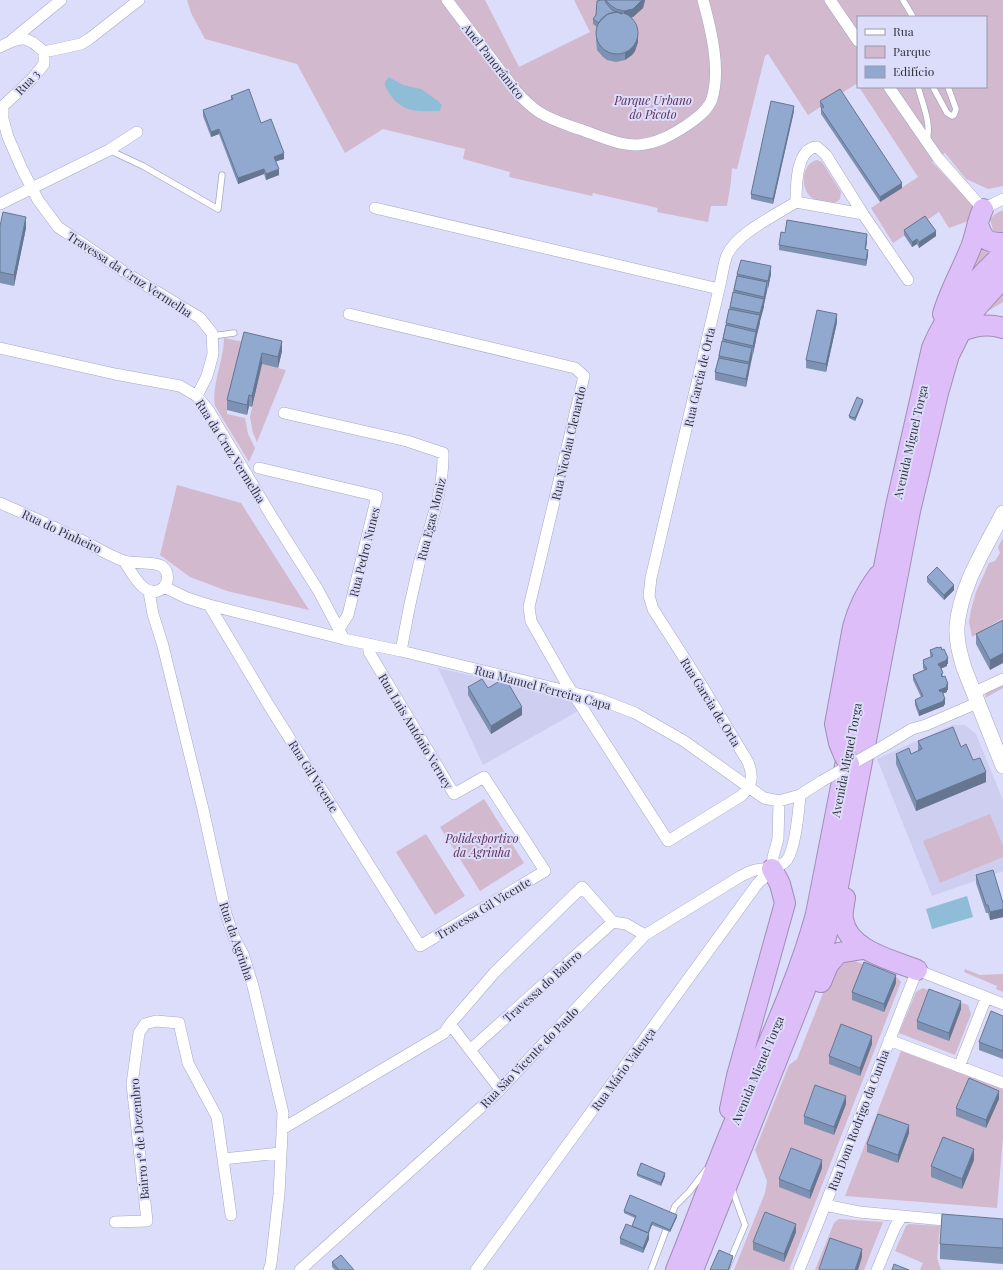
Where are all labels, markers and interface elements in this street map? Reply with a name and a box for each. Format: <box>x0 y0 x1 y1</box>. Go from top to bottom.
legend <box>857 16 987 88</box>
street label: Anel Panorâmico <box>459 19 529 102</box>
text: Rua <box>893 23 914 39</box>
text: Parque <box>893 43 931 59</box>
text: Edifício <box>893 63 935 79</box>
street label: Rua 3 <box>11 66 43 98</box>
park label: Parque Urbano do Picoto <box>613 92 692 122</box>
street label: Travessa da Cruz Vermelha <box>64 227 196 321</box>
street label: Rua Garcia de Orta <box>680 326 718 428</box>
street label: Avenida Miguel Torga <box>889 383 931 501</box>
street label: Rua Nicolau Clenardo <box>547 384 589 502</box>
street label: Rua da Cruz Vermelha <box>193 396 270 506</box>
street label: Rua Egas Moniz <box>413 476 449 562</box>
street label: Rua Pedro Nunes <box>345 505 383 599</box>
street label: Rua do Pinheiro <box>20 506 105 557</box>
street label: Rua Garcia de Orta <box>677 655 745 749</box>
street label: Rua Manuel Ferreira Capa <box>473 661 613 713</box>
street label: Rua Luis António Verney <box>375 670 457 792</box>
street label: Avenida Miguel Torga <box>827 701 865 820</box>
street label: Rua Gil Vicente <box>286 737 342 815</box>
park label: Polidesportivo da Agrinha <box>444 830 519 860</box>
street label: Travessa Gil Vicente <box>433 873 533 943</box>
street label: Rua da Agrinha <box>216 900 258 982</box>
street label: Travessa do Bairro <box>499 946 585 1026</box>
street label: Rua São Vicente do Paulo <box>476 1003 582 1111</box>
street label: Avenida Miguel Torga <box>727 1013 787 1128</box>
street label: Rua Mário Valença <box>587 1024 659 1114</box>
street label: Rua Dom Rodrigo da Cunha <box>824 1047 892 1193</box>
street label: Bairro 1º de Dezembro <box>126 1077 152 1200</box>

